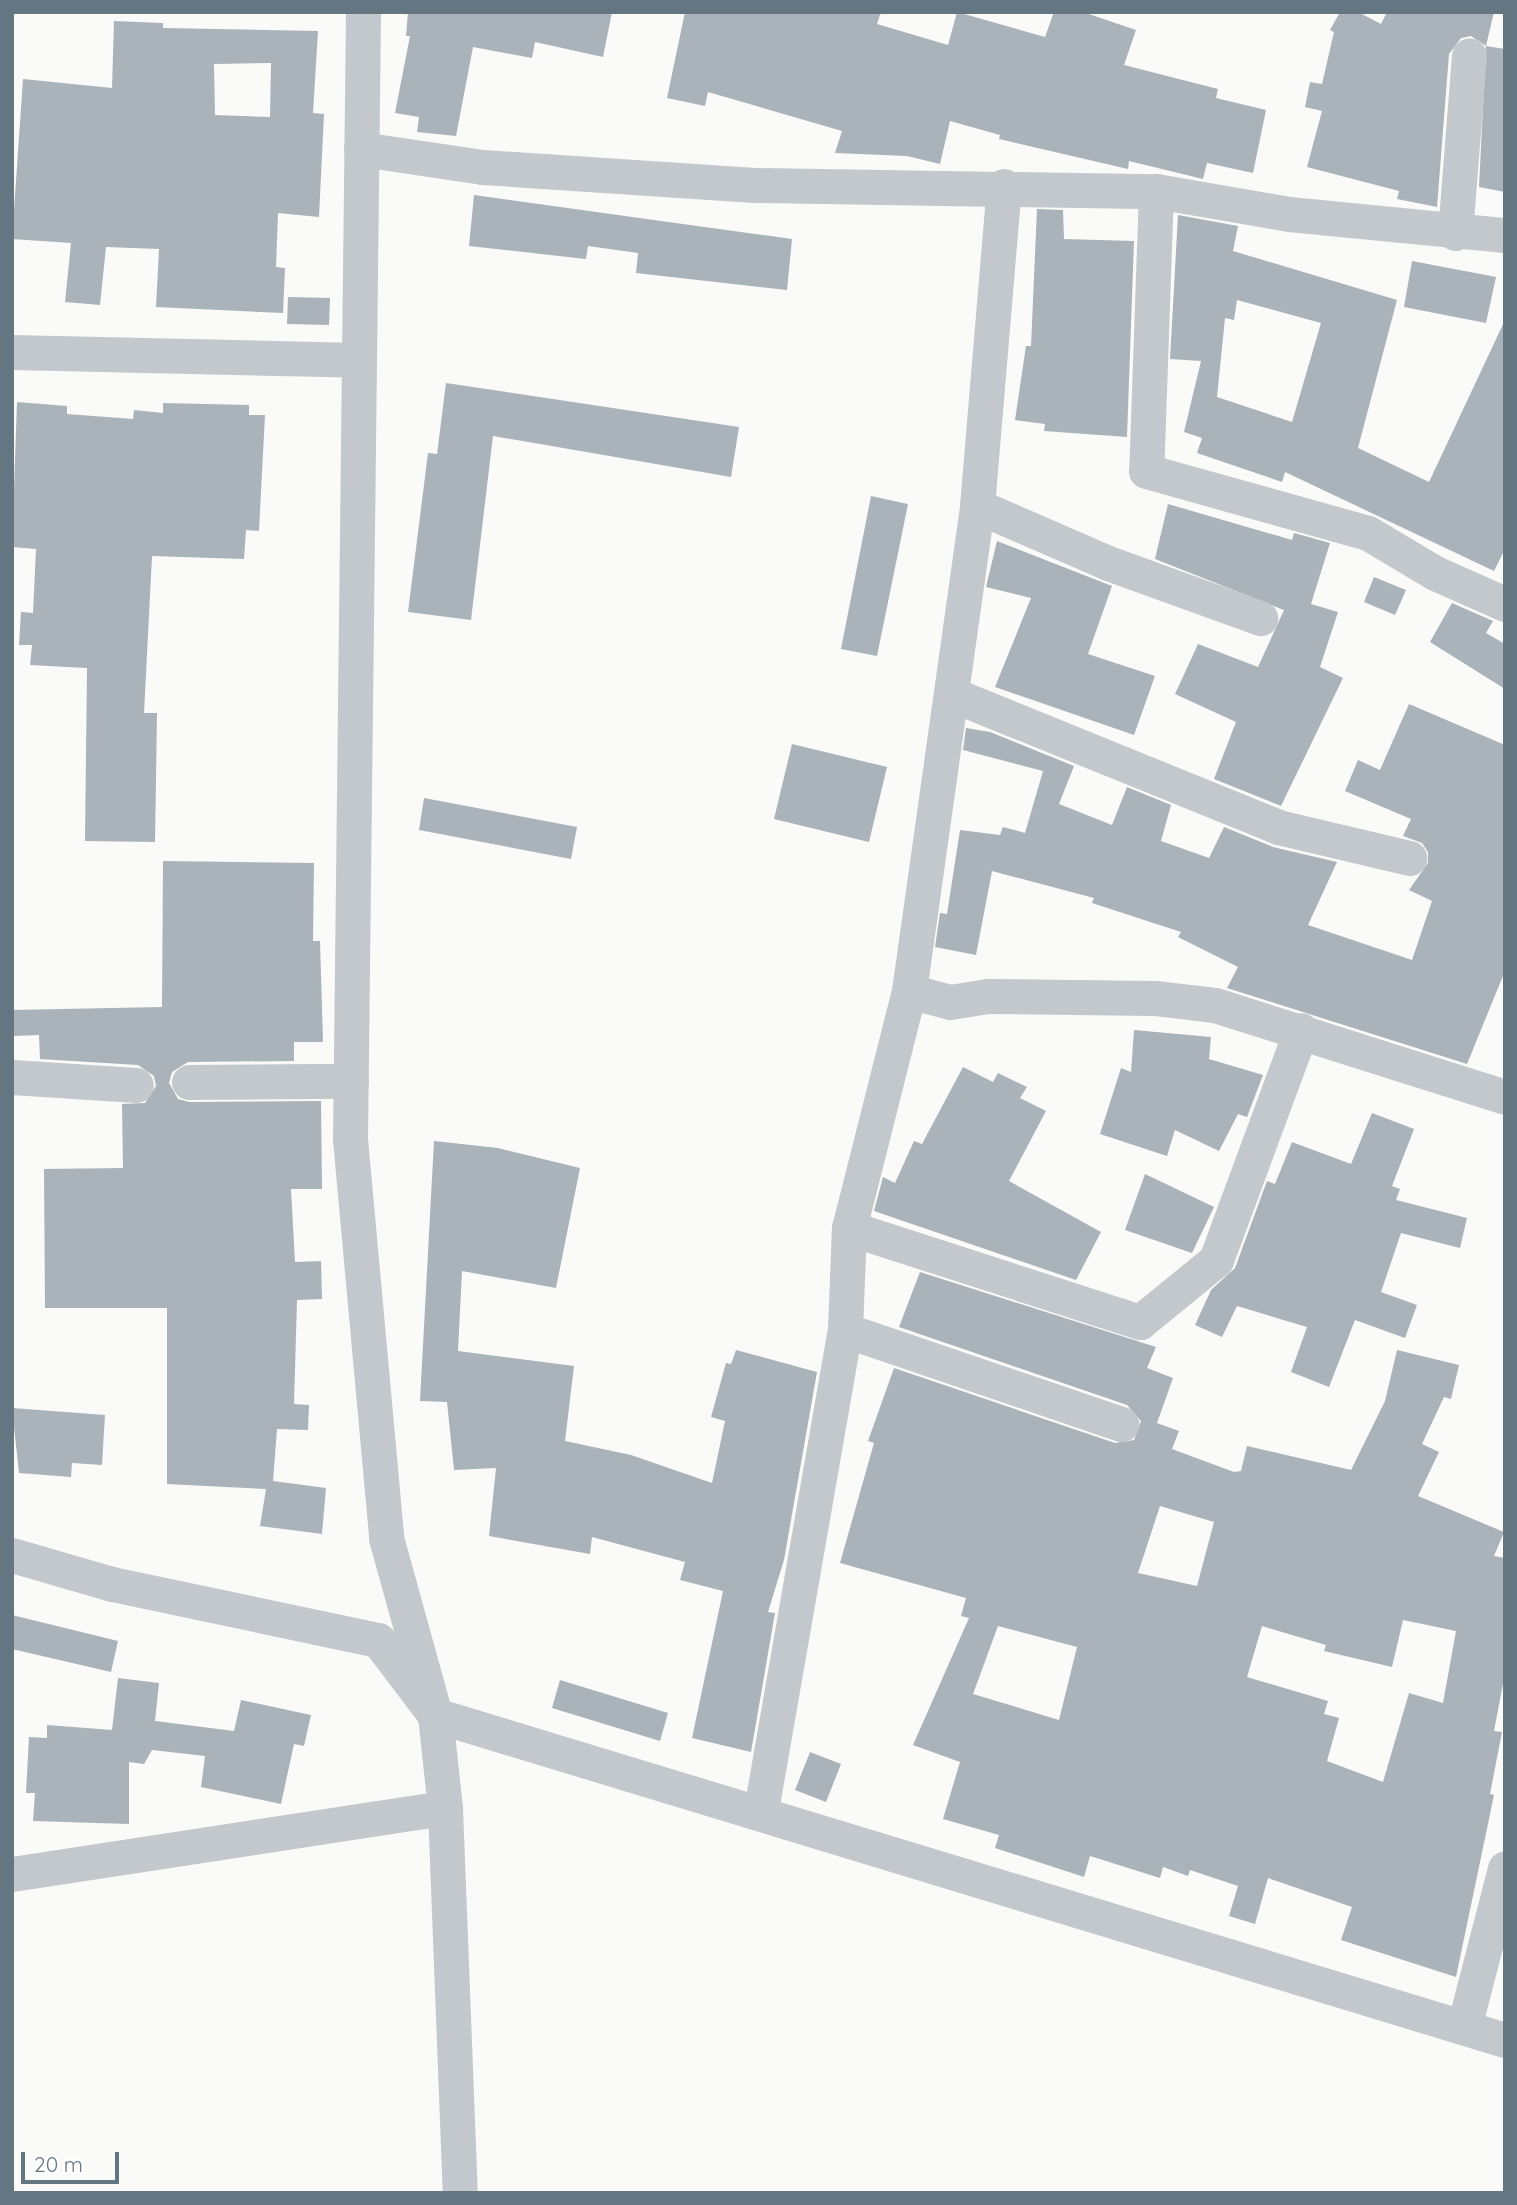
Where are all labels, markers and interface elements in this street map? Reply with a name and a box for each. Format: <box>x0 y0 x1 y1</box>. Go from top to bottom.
scale bar <box>24 2138 122 2182</box>
text: 20 m <box>34 2151 83 2177</box>

